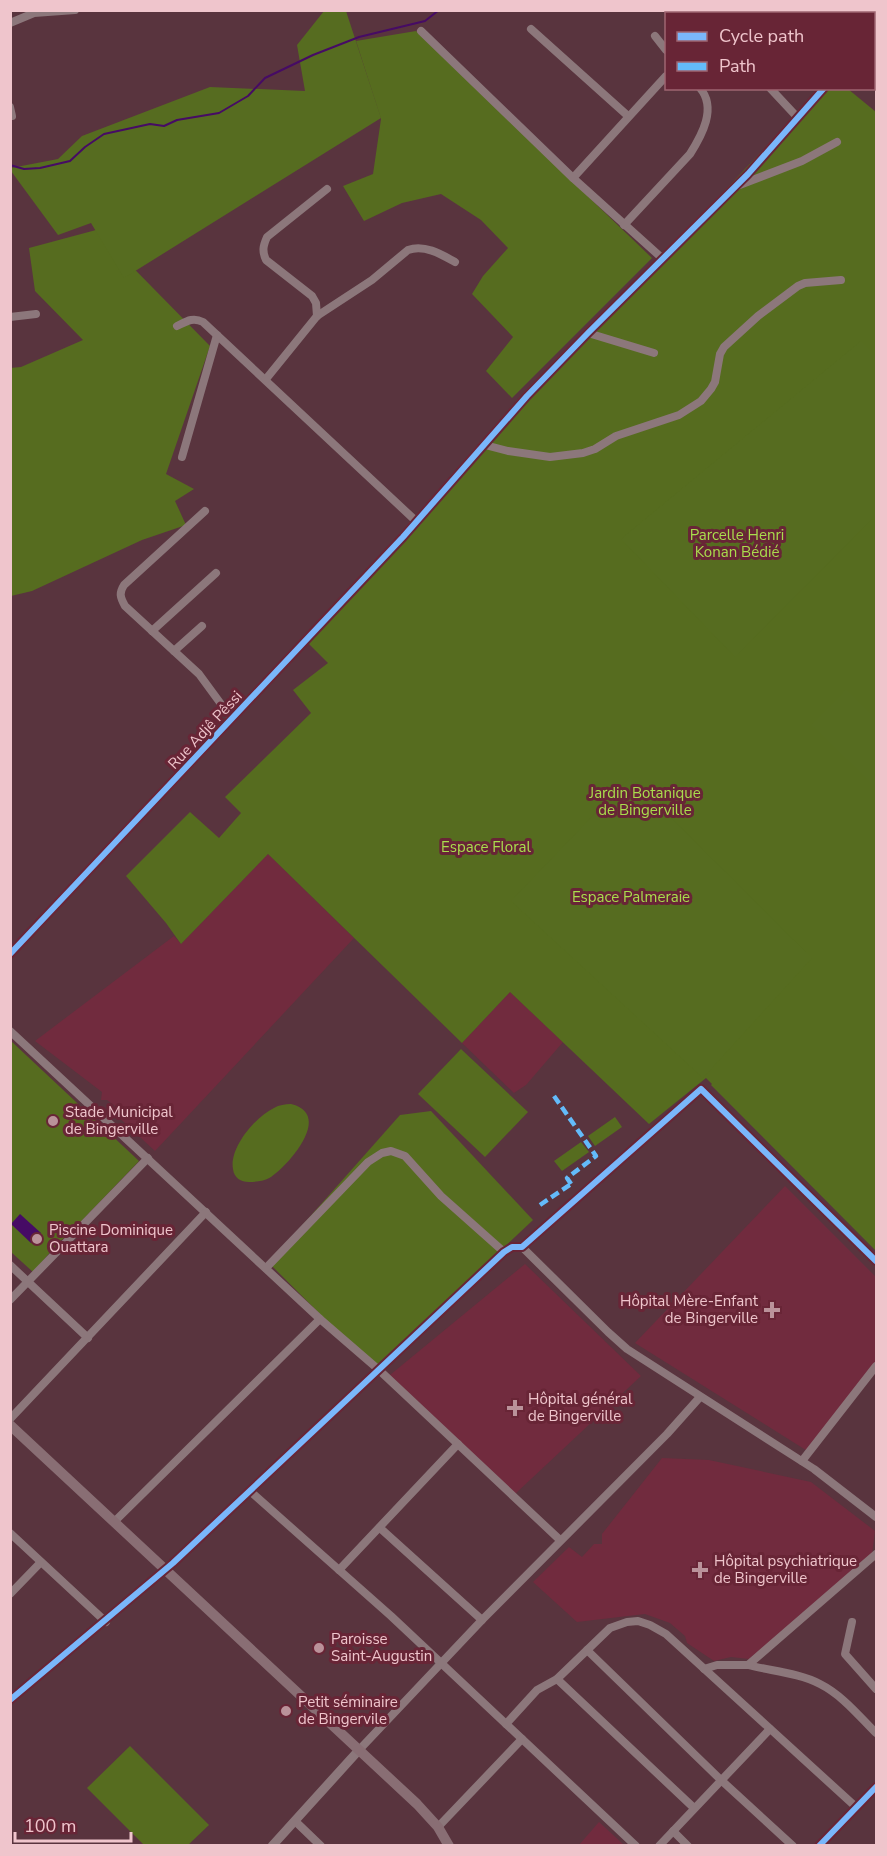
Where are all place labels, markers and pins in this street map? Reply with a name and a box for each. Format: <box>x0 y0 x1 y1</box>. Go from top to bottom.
place label: Stade Municipal de Bingerville <box>65 1102 173 1139</box>
marker: Stade Municipal de Bingerville <box>46 1114 60 1128</box>
place label: Piscine Dominique Ouattara <box>49 1220 173 1257</box>
marker: Piscine Dominique Ouattara <box>30 1232 44 1246</box>
place label: Hôpital Mère-Enfant de Bingerville <box>620 1291 759 1328</box>
marker: Hôpital Mère-Enfant de Bingerville <box>763 1301 781 1319</box>
place label: Hôpital général de Bingerville <box>528 1389 633 1426</box>
marker: Hôpital général de Bingerville <box>506 1399 524 1417</box>
place label: Hôpital psychiatrique de Bingerville <box>714 1551 857 1588</box>
marker: Hôpital psychiatrique de Bingerville <box>691 1561 709 1579</box>
place label: Paroisse Saint-Augustin <box>331 1629 432 1666</box>
marker: Paroisse Saint-Augustin <box>312 1641 326 1655</box>
place label: Petit séminaire de Bingervile <box>298 1692 398 1729</box>
marker: Petit séminaire de Bingervile <box>279 1704 293 1718</box>

